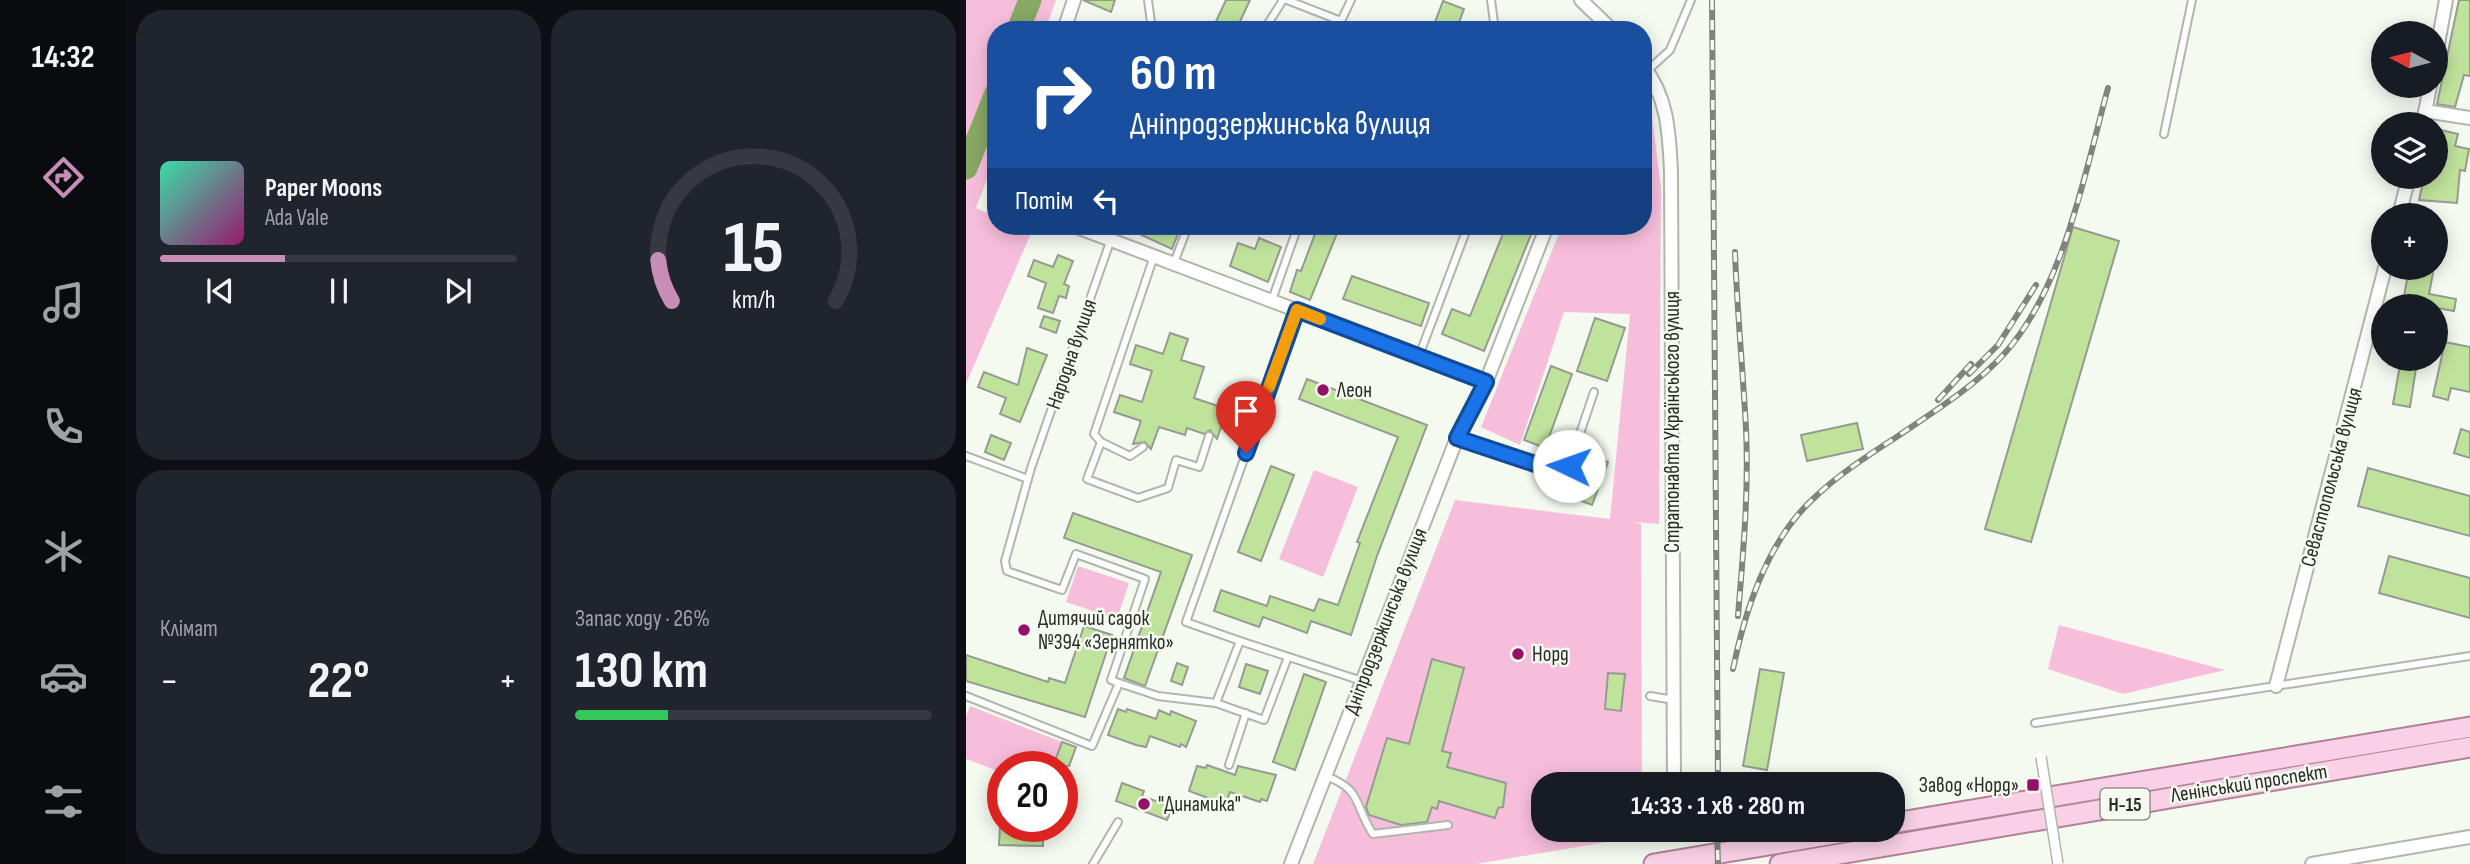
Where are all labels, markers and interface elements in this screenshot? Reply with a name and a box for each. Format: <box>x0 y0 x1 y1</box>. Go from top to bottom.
north arrow <box>2371 21 2448 98</box>
map controls <box>2371 21 2448 371</box>
text: 14:32 <box>31 38 95 77</box>
text: 60 m <box>1130 45 1217 104</box>
icon: right <box>1015 49 1106 140</box>
text: Дніпродзержинська вулиця <box>1130 105 1431 144</box>
button: layers <box>2371 112 2448 189</box>
icon: directions <box>39 153 88 202</box>
text: Paper Moons <box>265 173 382 204</box>
icon: left <box>1087 182 1125 220</box>
text: Потім <box>1015 186 1073 217</box>
button: + <box>2371 203 2448 280</box>
text: Ada Vale <box>265 204 329 232</box>
text: 15 <box>723 206 784 294</box>
icon: previous <box>201 272 239 310</box>
icon: pause <box>320 272 358 310</box>
icon: next <box>439 272 477 310</box>
icon: music <box>39 278 88 327</box>
text: km/h <box>732 285 775 316</box>
street label: Стратонавта Українського вулиця <box>1660 291 1685 553</box>
button: − <box>2371 294 2448 371</box>
street label: Народна вулиця <box>1041 296 1102 413</box>
place label: Леон <box>1336 378 1372 403</box>
pin <box>1216 381 1276 453</box>
marker: Леон <box>1315 382 1331 398</box>
street label: Севастопольська вулиця <box>2296 385 2367 570</box>
icon: arrive <box>1227 392 1265 430</box>
icon: phone <box>39 402 88 451</box>
position arrow <box>1532 429 1606 503</box>
street label: Дніпродзержинська вулиця <box>1338 525 1432 718</box>
icon: climate <box>39 527 88 576</box>
text: Запас ходу · 26% <box>575 605 710 633</box>
place label: Дитячий садок №394 «Зернятко» <box>1038 606 1174 655</box>
text: Клімат <box>160 615 218 643</box>
marker: Дитячий садок №394 «Зернятко» <box>1016 622 1032 638</box>
text: 130 km <box>575 640 708 703</box>
place label: Норд <box>1532 642 1569 667</box>
marker: Норд <box>1510 646 1526 662</box>
text: 22° <box>307 650 370 713</box>
icon: car <box>39 652 88 701</box>
text: − <box>160 659 179 704</box>
text: + <box>498 659 517 704</box>
speed limit sign: 20 <box>987 751 1078 842</box>
street label: Ленінський проспект <box>2168 759 2329 808</box>
place label: Завод «Норд» <box>1919 773 2019 798</box>
icon: filters <box>39 777 88 826</box>
marker: Завод «Норд» <box>2025 777 2041 793</box>
road number: Н-15 <box>2100 789 2150 820</box>
text: 14:33 · 1 хв · 280 m <box>1631 791 1805 822</box>
place label: "Динамика" <box>1158 792 1241 817</box>
marker: "Динамика" <box>1136 796 1152 812</box>

